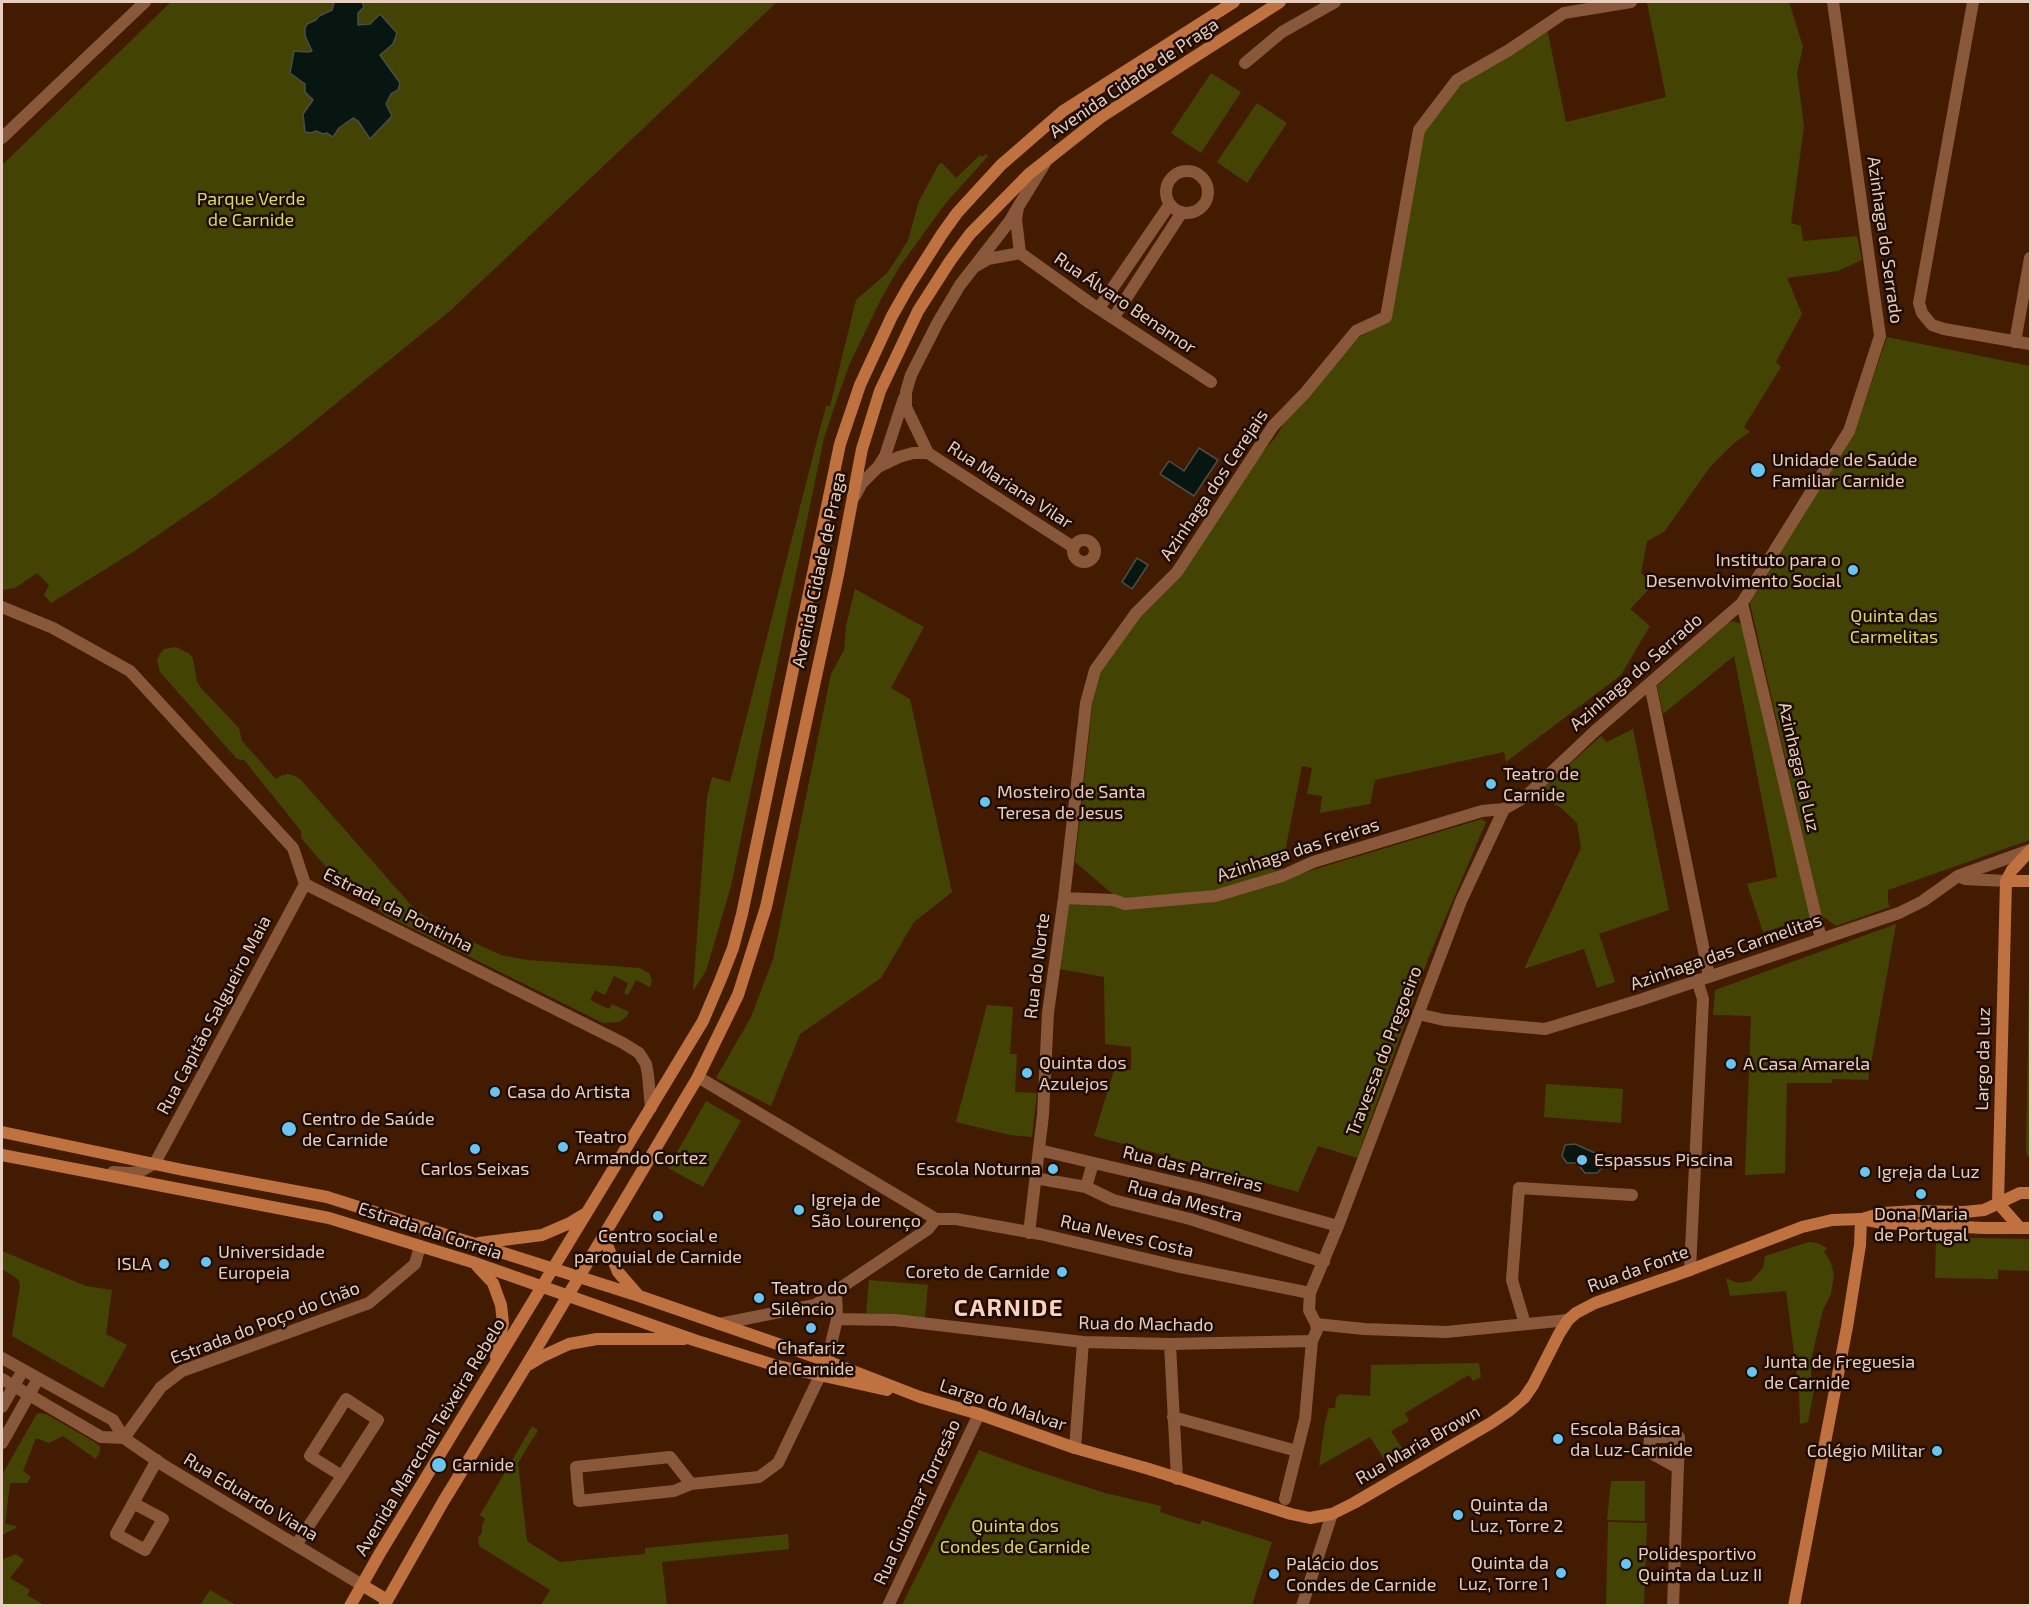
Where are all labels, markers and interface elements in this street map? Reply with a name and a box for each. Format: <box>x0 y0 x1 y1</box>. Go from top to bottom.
street label: Avenida Cidade de Praga <box>1045 13 1223 143</box>
street label: Azinhaga do Serrado <box>1863 155 1907 325</box>
park label: Parque Verde de Carnide <box>197 188 305 230</box>
street label: Rua Álvaro Benamor <box>1050 248 1200 358</box>
street label: Azinhaga dos Cerejais <box>1155 405 1273 565</box>
street label: Rua Mariana Vilar <box>943 437 1077 533</box>
place label: Unidade de Saúde Familiar Carnide <box>1772 449 1917 492</box>
marker: Unidade de Saúde Familiar Carnide <box>1749 461 1767 479</box>
street label: Avenida Cidade de Praga <box>788 470 850 670</box>
place label: Instituto para o Desenvolvimento Social <box>1646 549 1841 592</box>
marker: Instituto para o Desenvolvimento Social <box>1846 563 1860 577</box>
park label: Quinta das Carmelitas <box>1850 605 1938 648</box>
street label: Azinhaga do Serrado <box>1565 609 1707 735</box>
street label: Azinhaga da Luz <box>1774 700 1824 834</box>
place label: Teatro de Carnide <box>1503 763 1579 806</box>
marker: Teatro de Carnide <box>1484 777 1498 791</box>
place label: Mosteiro de Santa Teresa de Jesus <box>997 781 1146 824</box>
marker: Mosteiro de Santa Teresa de Jesus <box>978 795 992 809</box>
street label: Azinhaga das Freiras <box>1214 814 1382 886</box>
street label: Estrada da Pontinha <box>320 863 476 957</box>
street label: Azinhaga das Carmelitas <box>1627 909 1825 995</box>
street label: Rua Capitão Salgueiro Maia <box>152 912 276 1118</box>
street label: Rua do Norte <box>1020 912 1054 1020</box>
street label: Travessa do Pregoeiro <box>1342 963 1426 1139</box>
street label: Largo da Luz <box>1971 1007 1995 1111</box>
place label: Quinta dos Azulejos <box>1039 1052 1127 1094</box>
place label: A Casa Amarela <box>1743 1053 1870 1075</box>
marker: A Casa Amarela <box>1724 1057 1738 1071</box>
marker: Quinta dos Azulejos <box>1020 1066 1034 1080</box>
place label: Casa do Artista <box>507 1081 630 1103</box>
marker: Casa do Artista <box>488 1085 502 1099</box>
place label: Centro de Saúde de Carnide <box>302 1108 435 1150</box>
marker: Centro de Saúde de Carnide <box>280 1120 298 1138</box>
place label: Teatro Armando Cortez <box>575 1126 707 1168</box>
marker: Teatro Armando Cortez <box>556 1140 570 1154</box>
street label: Rua das Parreiras <box>1121 1141 1265 1197</box>
marker: Carlos Seixas <box>468 1142 482 1156</box>
place label: Espassus Piscina <box>1594 1149 1733 1171</box>
marker: Espassus Piscina <box>1575 1153 1589 1167</box>
place label: Carlos Seixas <box>421 1158 529 1180</box>
place label: Escola Noturna <box>916 1158 1041 1180</box>
place label: Igreja da Luz <box>1877 1161 1980 1183</box>
marker: Escola Noturna <box>1046 1162 1060 1176</box>
marker: Igreja da Luz <box>1858 1165 1872 1179</box>
street label: Rua da Mestra <box>1125 1175 1245 1227</box>
marker: Dona Maria de Portugal <box>1914 1187 1928 1201</box>
place label: Igreja de São Lourenço <box>811 1189 921 1232</box>
street label: Estrada da Correia <box>355 1198 505 1264</box>
marker: Igreja de São Lourenço <box>792 1203 806 1217</box>
place label: Dona Maria de Portugal <box>1874 1203 1968 1246</box>
marker: Centro social e paroquial de Carnide <box>651 1209 665 1223</box>
street label: Rua Neves Costa <box>1058 1210 1196 1262</box>
place label: Centro social e paroquial de Carnide <box>574 1225 742 1268</box>
place label: Universidade Europeia <box>218 1241 325 1284</box>
street label: Rua da Fonte <box>1584 1241 1692 1297</box>
place label: ISLA <box>117 1253 152 1275</box>
marker: Universidade Europeia <box>199 1255 213 1269</box>
marker: ISLA <box>157 1257 171 1271</box>
place label: Coreto de Carnide <box>906 1261 1050 1283</box>
marker: Coreto de Carnide <box>1055 1265 1069 1279</box>
street label: Estrada do Poço do Chão <box>167 1277 363 1369</box>
place label: Teatro do Silêncio <box>771 1277 848 1320</box>
marker: Teatro do Silêncio <box>752 1291 766 1305</box>
district label: CARNIDE <box>954 1294 1064 1322</box>
street label: Rua do Machado <box>1078 1312 1214 1336</box>
street label: Avenida Marechal Teixeira Rebelo <box>350 1314 510 1560</box>
marker: Chafariz de Carnide <box>804 1321 818 1335</box>
place label: Chafariz de Carnide <box>768 1337 854 1380</box>
place label: Junta de Freguesia de Carnide <box>1764 1351 1915 1394</box>
marker: Junta de Freguesia de Carnide <box>1745 1365 1759 1379</box>
street label: Largo do Malvar <box>937 1374 1069 1436</box>
street label: Rua Maria Brown <box>1352 1401 1484 1489</box>
street label: Rua Guiomar Torresão <box>869 1416 965 1588</box>
place label: Escola Básica da Luz-Carnide <box>1570 1418 1693 1460</box>
marker: Escola Básica da Luz-Carnide <box>1551 1432 1565 1446</box>
place label: Colégio Militar <box>1807 1440 1925 1462</box>
marker: Colégio Militar <box>1930 1444 1944 1458</box>
street label: Rua Eduardo Viana <box>180 1448 322 1546</box>
place label: Carnide <box>452 1454 514 1476</box>
marker: Carnide <box>430 1456 448 1474</box>
place label: Quinta da Luz, Torre 2 <box>1470 1494 1563 1537</box>
marker: Quinta da Luz, Torre 2 <box>1451 1508 1465 1522</box>
park label: Quinta dos Condes de Carnide <box>940 1515 1090 1558</box>
place label: Polidesportivo Quinta da Luz II <box>1638 1543 1762 1586</box>
place label: Quinta da Luz, Torre 1 <box>1458 1552 1549 1594</box>
place label: Palácio dos Condes de Carnide <box>1286 1553 1436 1596</box>
marker: Polidesportivo Quinta da Luz II <box>1619 1557 1633 1571</box>
marker: Quinta da Luz, Torre 1 <box>1554 1566 1568 1580</box>
marker: Palácio dos Condes de Carnide <box>1267 1567 1281 1581</box>

